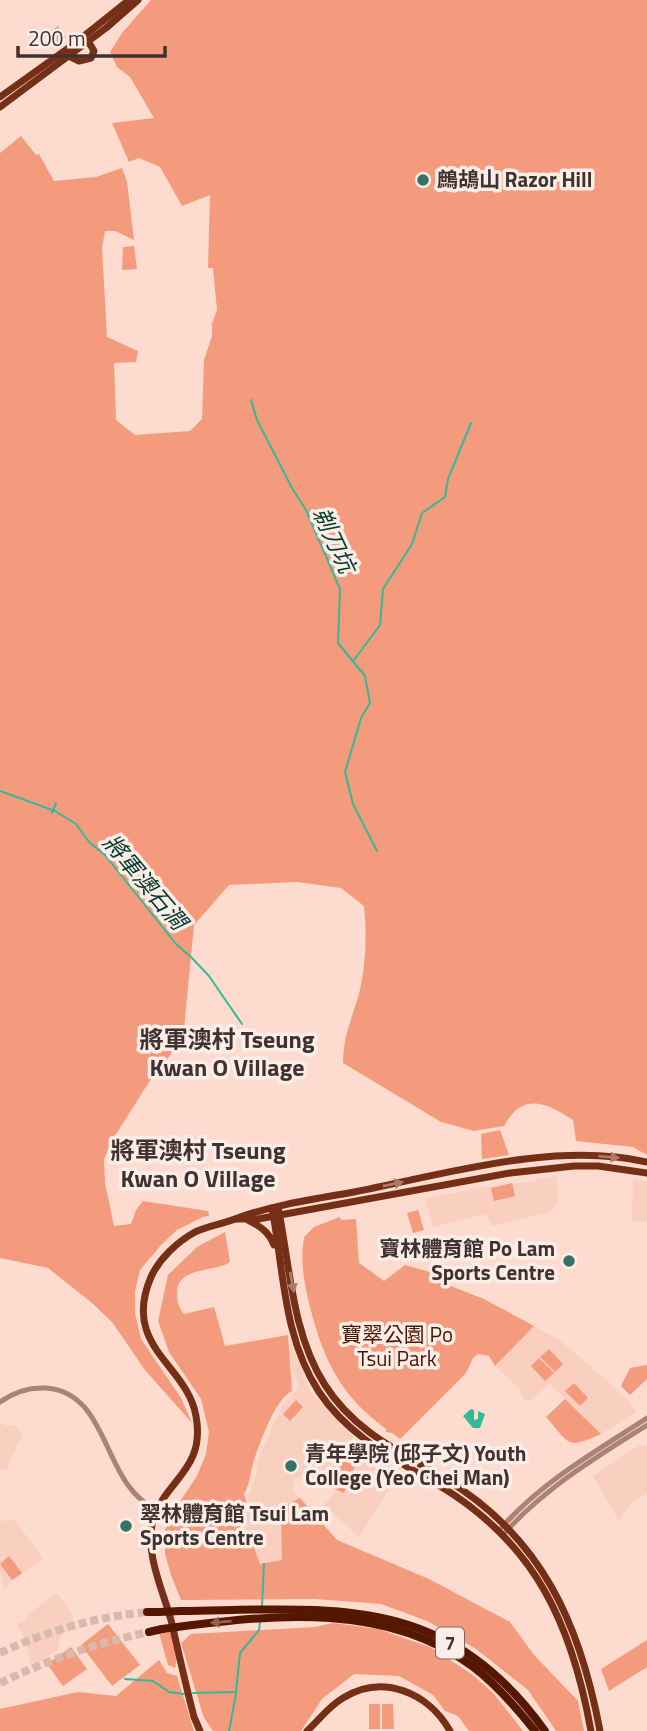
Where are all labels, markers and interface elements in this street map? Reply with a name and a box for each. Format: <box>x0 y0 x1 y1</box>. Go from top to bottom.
scale bar <box>18 14 164 58</box>
text: 200 m <box>28 22 85 54</box>
place label: 鷓鴣山 Razor Hill <box>437 163 592 195</box>
marker: 鷓鴣山 Razor Hill <box>415 172 431 188</box>
water label: 剃刀坑 <box>304 501 366 581</box>
water label: 將軍澳石澗 <box>95 826 198 939</box>
district label: 將軍澳村 Tseung Kwan O Village <box>139 1021 315 1085</box>
district label: 將軍澳村 Tseung Kwan O Village <box>110 1132 286 1196</box>
one-way arrow <box>599 1152 621 1163</box>
one-way arrow <box>382 1178 404 1189</box>
place label: 寶林體育館 Po Lam Sports Centre <box>379 1232 555 1288</box>
marker: 寶林體育館 Po Lam Sports Centre <box>561 1253 577 1269</box>
one-way arrow <box>287 1271 298 1293</box>
park label: 寶翠公園 Po Tsui Park <box>341 1318 453 1374</box>
place label: 青年學院 (邱子文) Youth College (Yeo Chei Man) <box>305 1437 526 1493</box>
marker: 青年學院 (邱子文) Youth College (Yeo Chei Man) <box>283 1458 299 1474</box>
place label: 翠林體育館 Tsui Lam Sports Centre <box>140 1497 329 1553</box>
marker: 翠林體育館 Tsui Lam Sports Centre <box>118 1518 134 1534</box>
one-way arrow <box>210 1617 232 1628</box>
road number: 7 <box>436 1628 464 1658</box>

